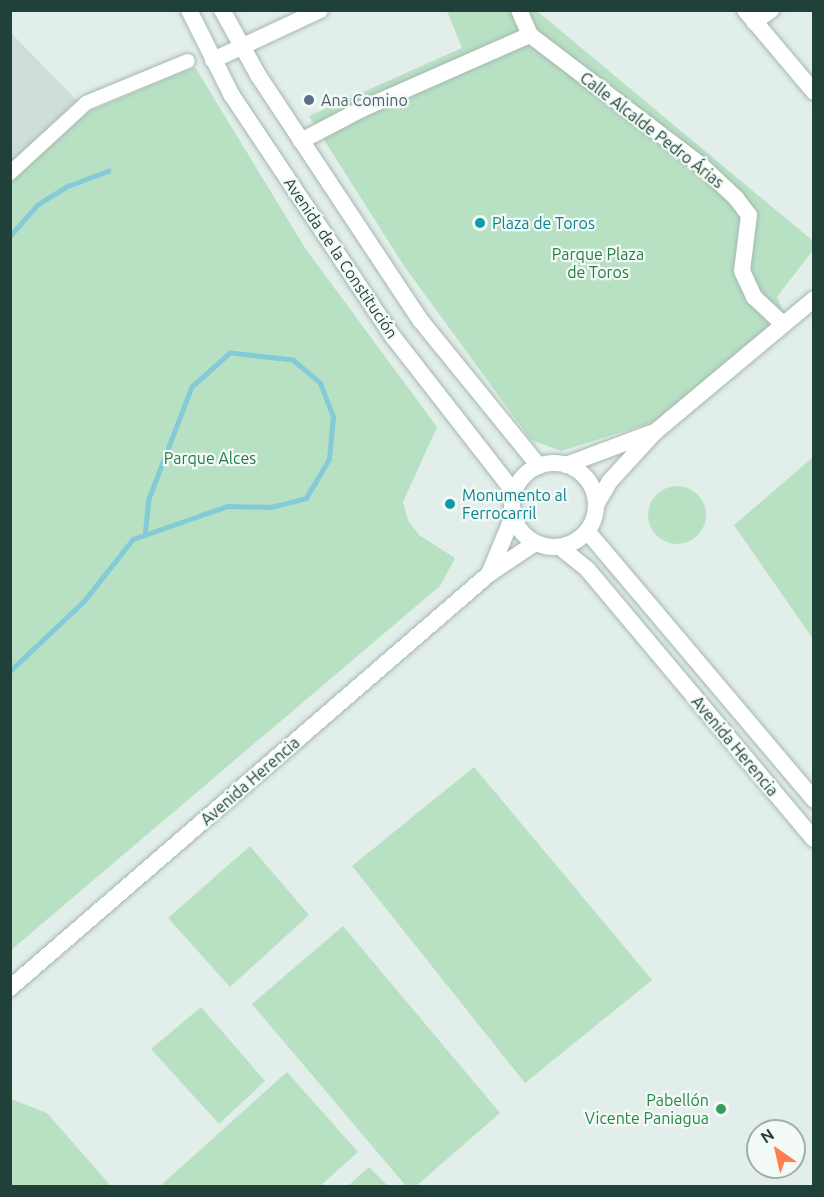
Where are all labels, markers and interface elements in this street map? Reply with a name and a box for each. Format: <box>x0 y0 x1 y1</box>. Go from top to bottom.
street label: Calle Alcalde Pedro Árias <box>576 68 728 192</box>
place label: Ana Comino <box>321 90 408 110</box>
marker: Ana Comino <box>302 93 316 107</box>
street label: Avenida de la Constitución <box>280 174 402 342</box>
place label: Plaza de Toros <box>492 213 595 233</box>
marker: Plaza de Toros <box>473 216 487 230</box>
park label: Parque Plaza de Toros <box>552 244 644 282</box>
park label: Parque Alces <box>164 448 256 468</box>
place label: Monumento al Ferrocarril <box>462 485 567 523</box>
marker: Monumento al Ferrocarril <box>443 497 457 511</box>
street label: Avenida Herencia <box>688 692 782 800</box>
street label: Avenida Herencia <box>197 733 303 829</box>
place label: Pabellón Vicente Paniagua <box>585 1090 709 1128</box>
marker: Pabellón Vicente Paniagua <box>714 1102 728 1116</box>
north arrow <box>746 1119 806 1179</box>
text: N <box>757 1125 777 1147</box>

